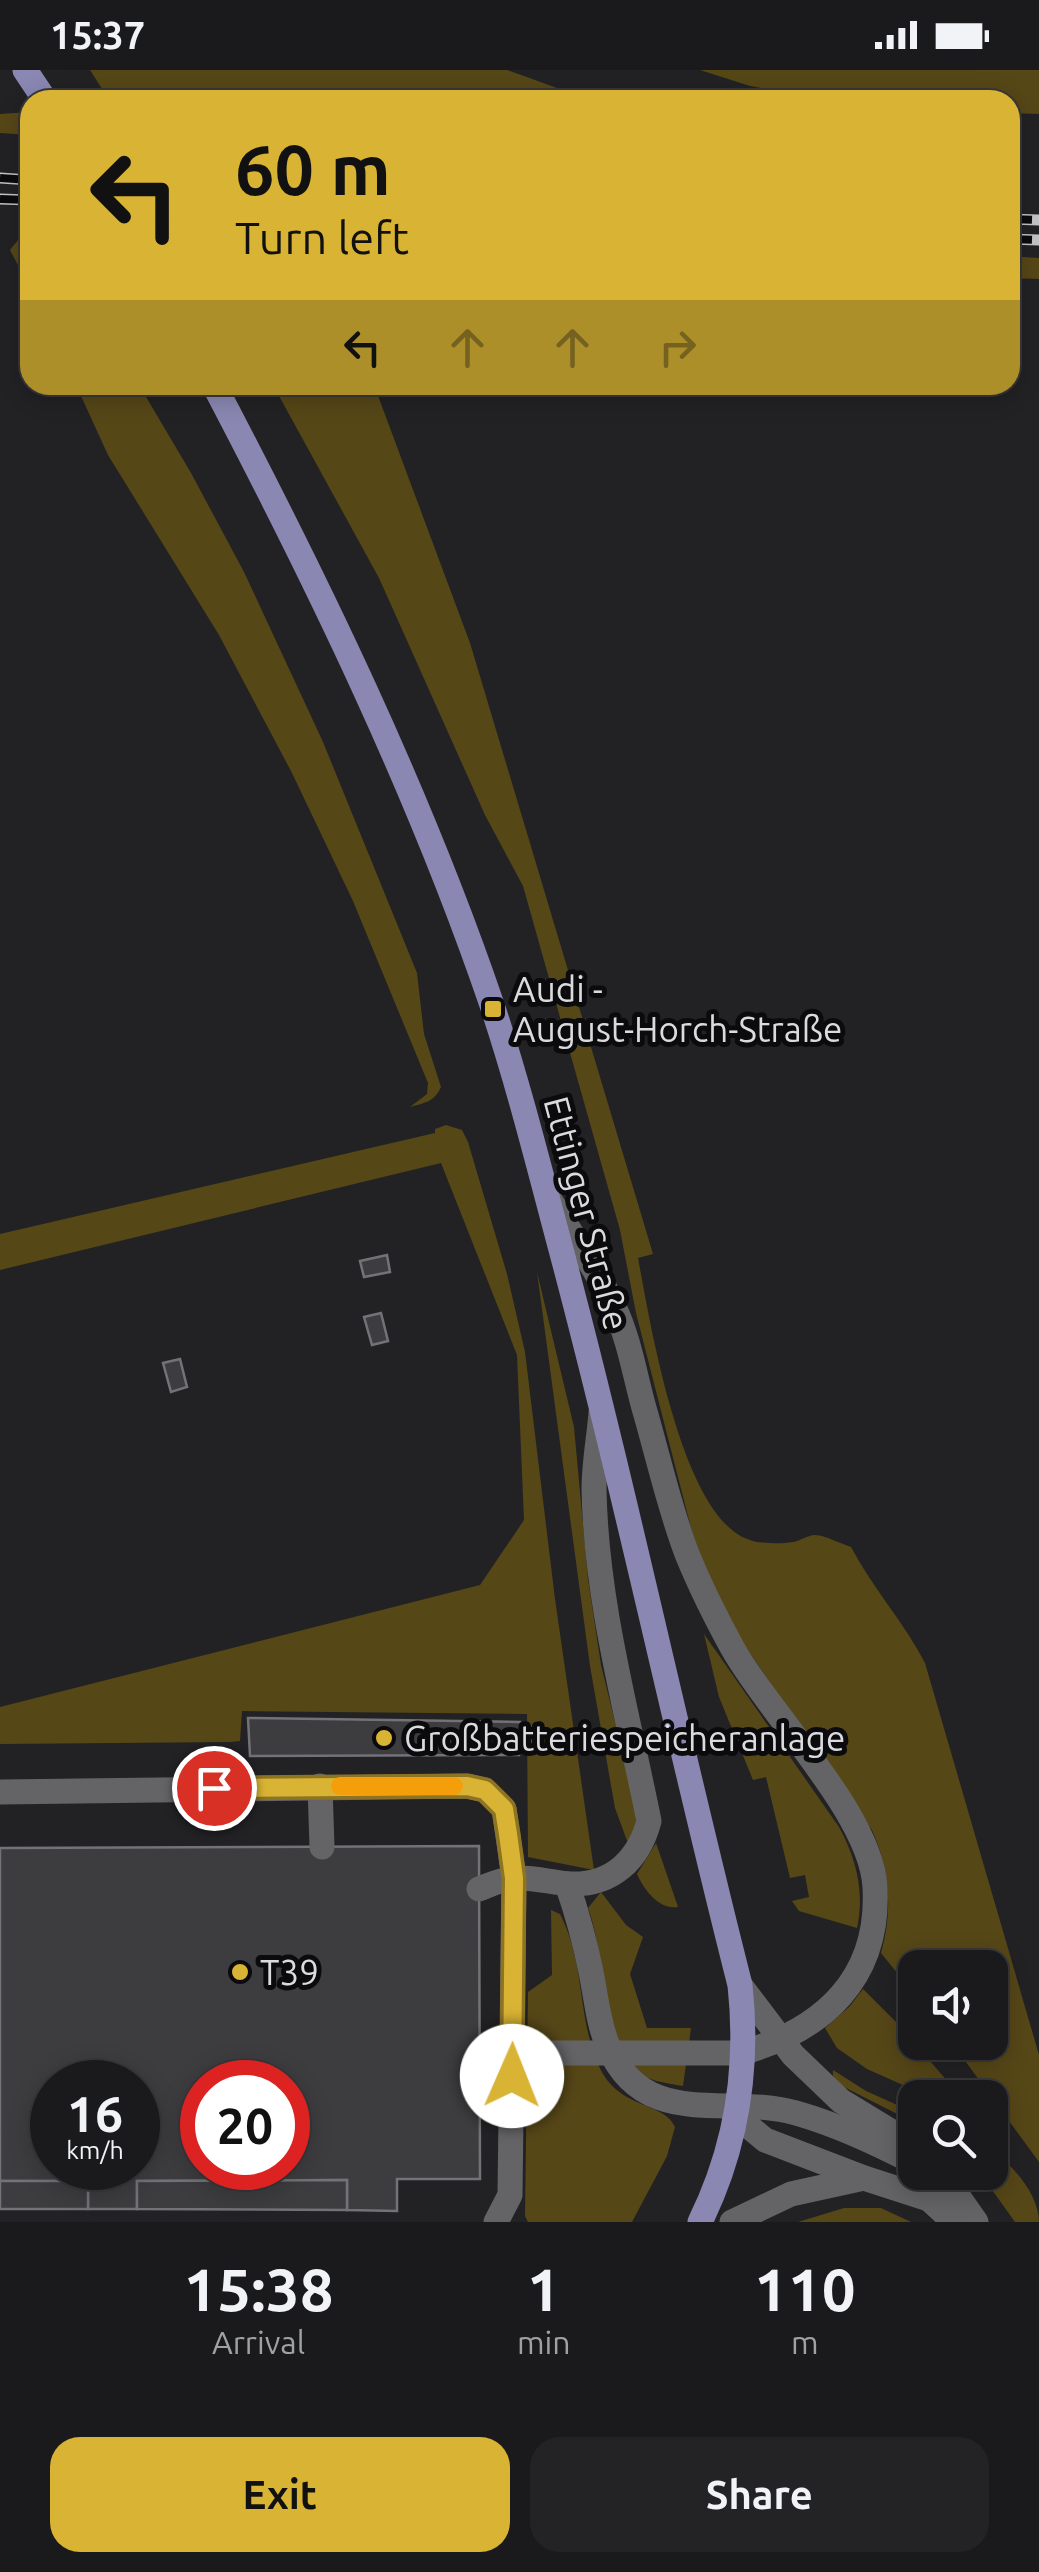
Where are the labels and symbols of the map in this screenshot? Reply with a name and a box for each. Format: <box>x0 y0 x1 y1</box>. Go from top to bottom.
place label: Audi - August-Horch-Straße <box>513 969 842 1049</box>
marker: Audi - August-Horch-Straße <box>482 998 504 1020</box>
street label: Ettinger Straße <box>537 1092 637 1334</box>
place label: Großbatteriespeicheranlage <box>404 1718 845 1758</box>
marker: Großbatteriespeicheranlage <box>373 1727 395 1749</box>
pin <box>172 1746 257 1831</box>
place label: T39 <box>260 1952 319 1992</box>
marker: T39 <box>229 1961 251 1983</box>
position arrow <box>460 2024 564 2128</box>
speed limit sign: 20 <box>180 2060 310 2190</box>

